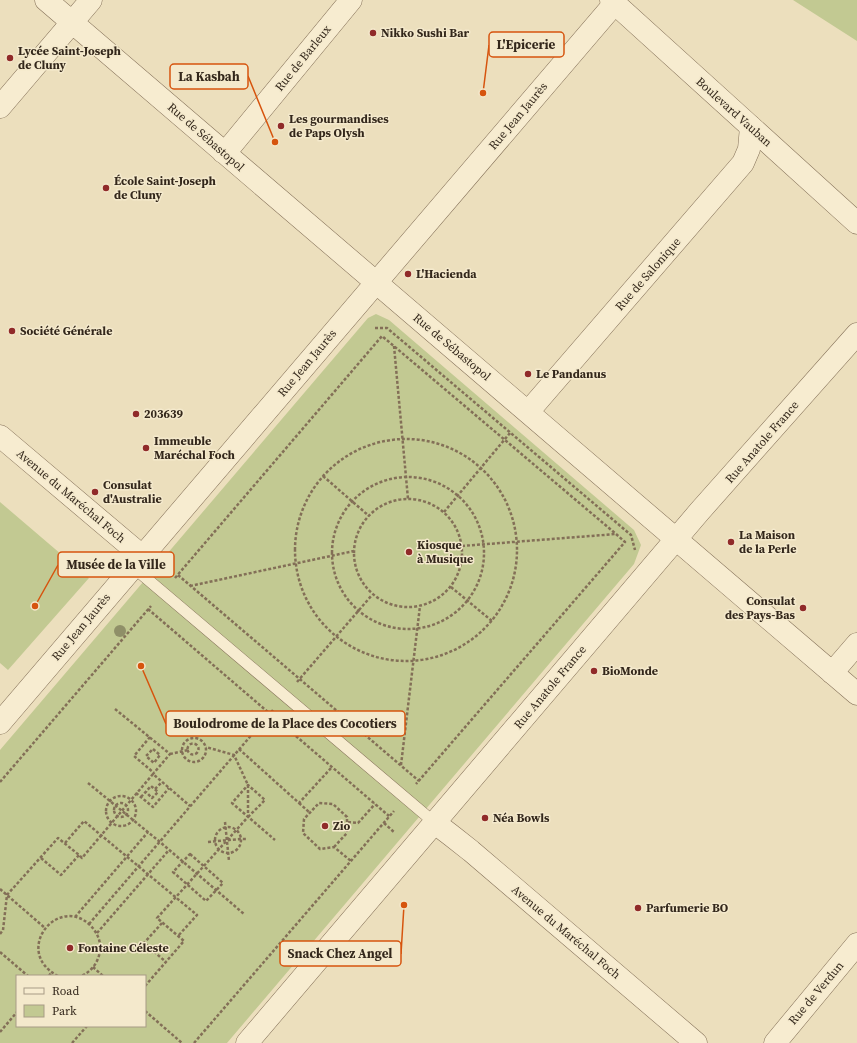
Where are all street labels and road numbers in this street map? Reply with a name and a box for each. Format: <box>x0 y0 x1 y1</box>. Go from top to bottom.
street label: Rue de Barleux <box>271 21 335 94</box>
street label: Boulevard Vauban <box>693 74 775 150</box>
street label: Rue Jean Jaurès <box>485 79 551 153</box>
street label: Rue de Sébastopol <box>164 99 248 175</box>
street label: Rue de Salonique <box>612 234 684 314</box>
street label: Rue de Sébastopol <box>410 310 495 385</box>
street label: Rue Jean Jaurès <box>274 326 340 400</box>
street label: Rue Anatole France <box>722 397 802 487</box>
street label: Avenue du Maréchal Foch <box>13 446 129 546</box>
street label: Rue Jean Jaurès <box>48 590 114 664</box>
street label: Rue Anatole France <box>510 642 590 732</box>
street label: Avenue du Maréchal Foch <box>508 882 624 982</box>
street label: Rue de Verdun <box>785 958 847 1028</box>

